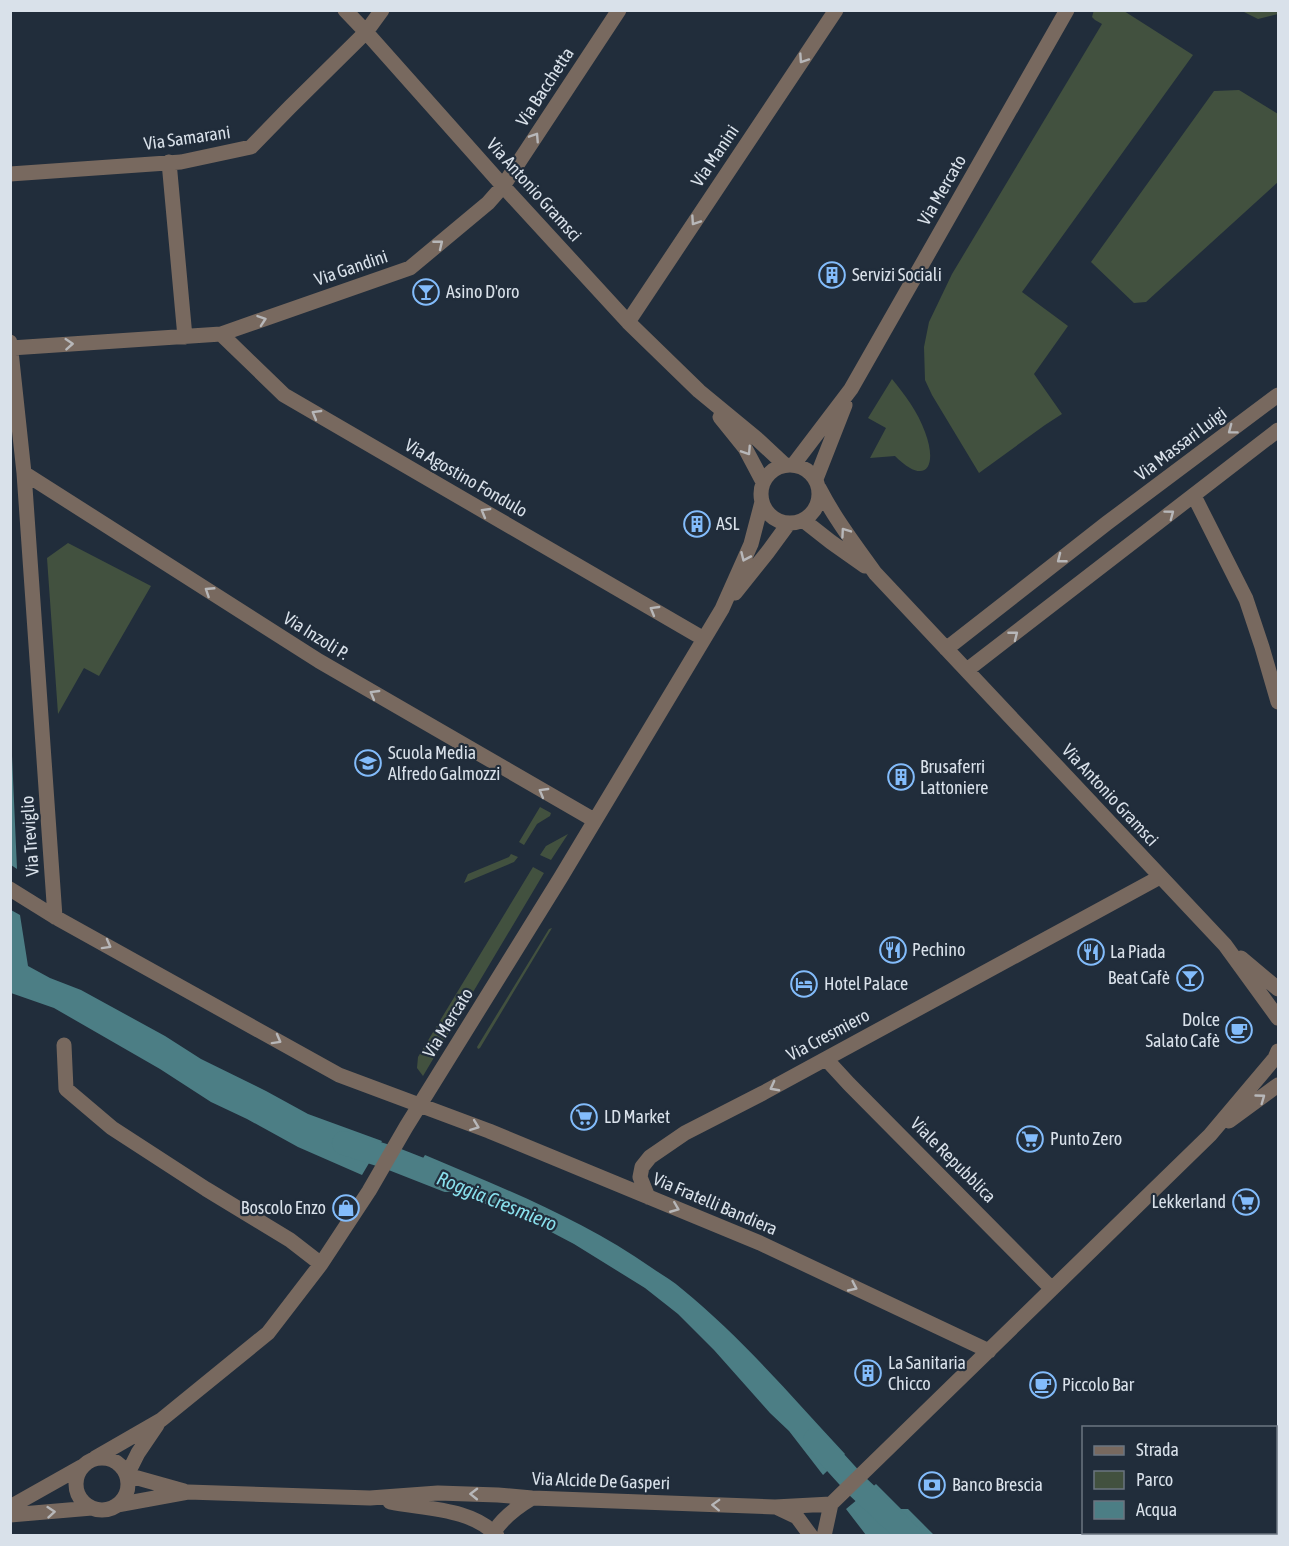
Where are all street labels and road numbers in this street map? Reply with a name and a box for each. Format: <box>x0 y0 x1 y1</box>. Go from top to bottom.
street label: Via Bacchetta <box>511 43 578 130</box>
street label: Via Samarani <box>142 121 232 154</box>
street label: Via Manini <box>686 121 743 191</box>
street label: Via Antonio Gramsci <box>483 134 586 246</box>
street label: Via Mercato <box>913 151 970 229</box>
street label: Via Gandini <box>311 245 390 290</box>
street label: Via Massari Luigi <box>1131 402 1231 485</box>
street label: Via Agostino Fondulo <box>401 434 531 521</box>
street label: Via Inzoli P. <box>280 607 353 664</box>
street label: Via Antonio Gramsci <box>1058 739 1163 850</box>
street label: Via Treviglio <box>16 795 43 877</box>
street label: Via Mercato <box>418 984 477 1061</box>
street label: Via Cresmiero <box>783 1004 873 1065</box>
street label: Viale Repubblica <box>906 1113 1000 1207</box>
street label: Via Fratelli Bandiera <box>650 1168 781 1239</box>
street label: Via Alcide De Gasperi <box>532 1468 670 1493</box>

